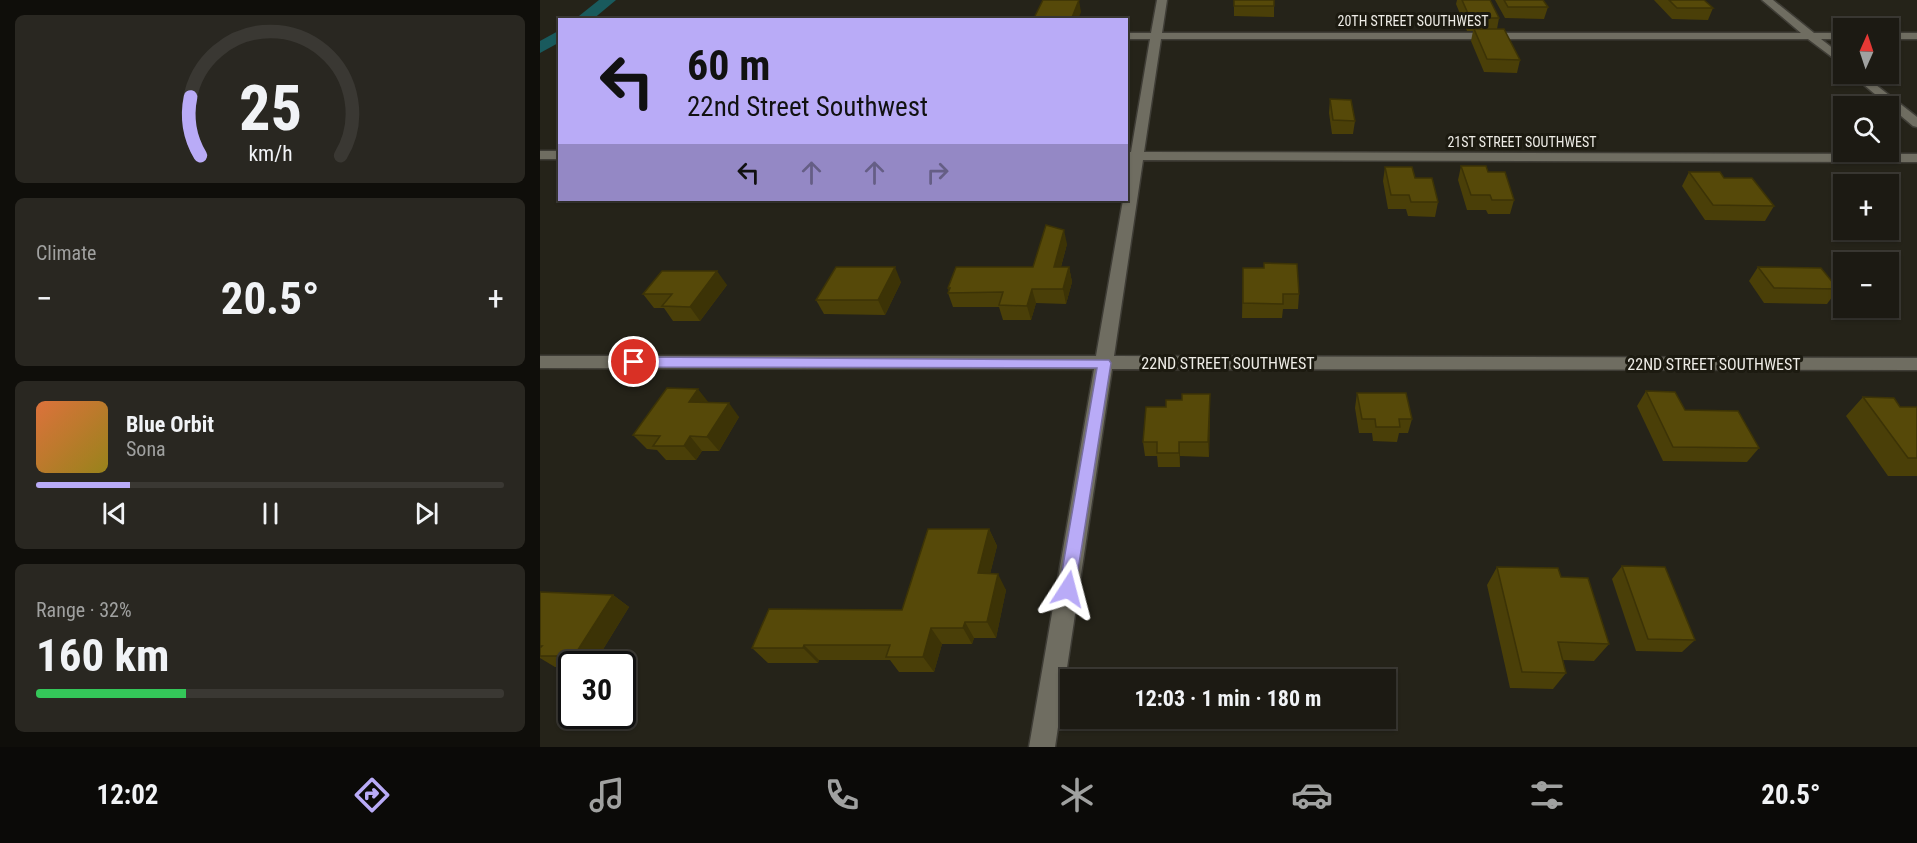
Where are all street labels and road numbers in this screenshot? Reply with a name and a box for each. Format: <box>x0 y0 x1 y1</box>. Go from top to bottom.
street label: 20TH STREET SOUTHWEST <box>1338 13 1488 29</box>
street label: 21ST STREET SOUTHWEST <box>1447 134 1597 150</box>
street label: 22ND STREET SOUTHWEST <box>1141 354 1315 373</box>
street label: 22ND STREET SOUTHWEST <box>1627 355 1801 374</box>

